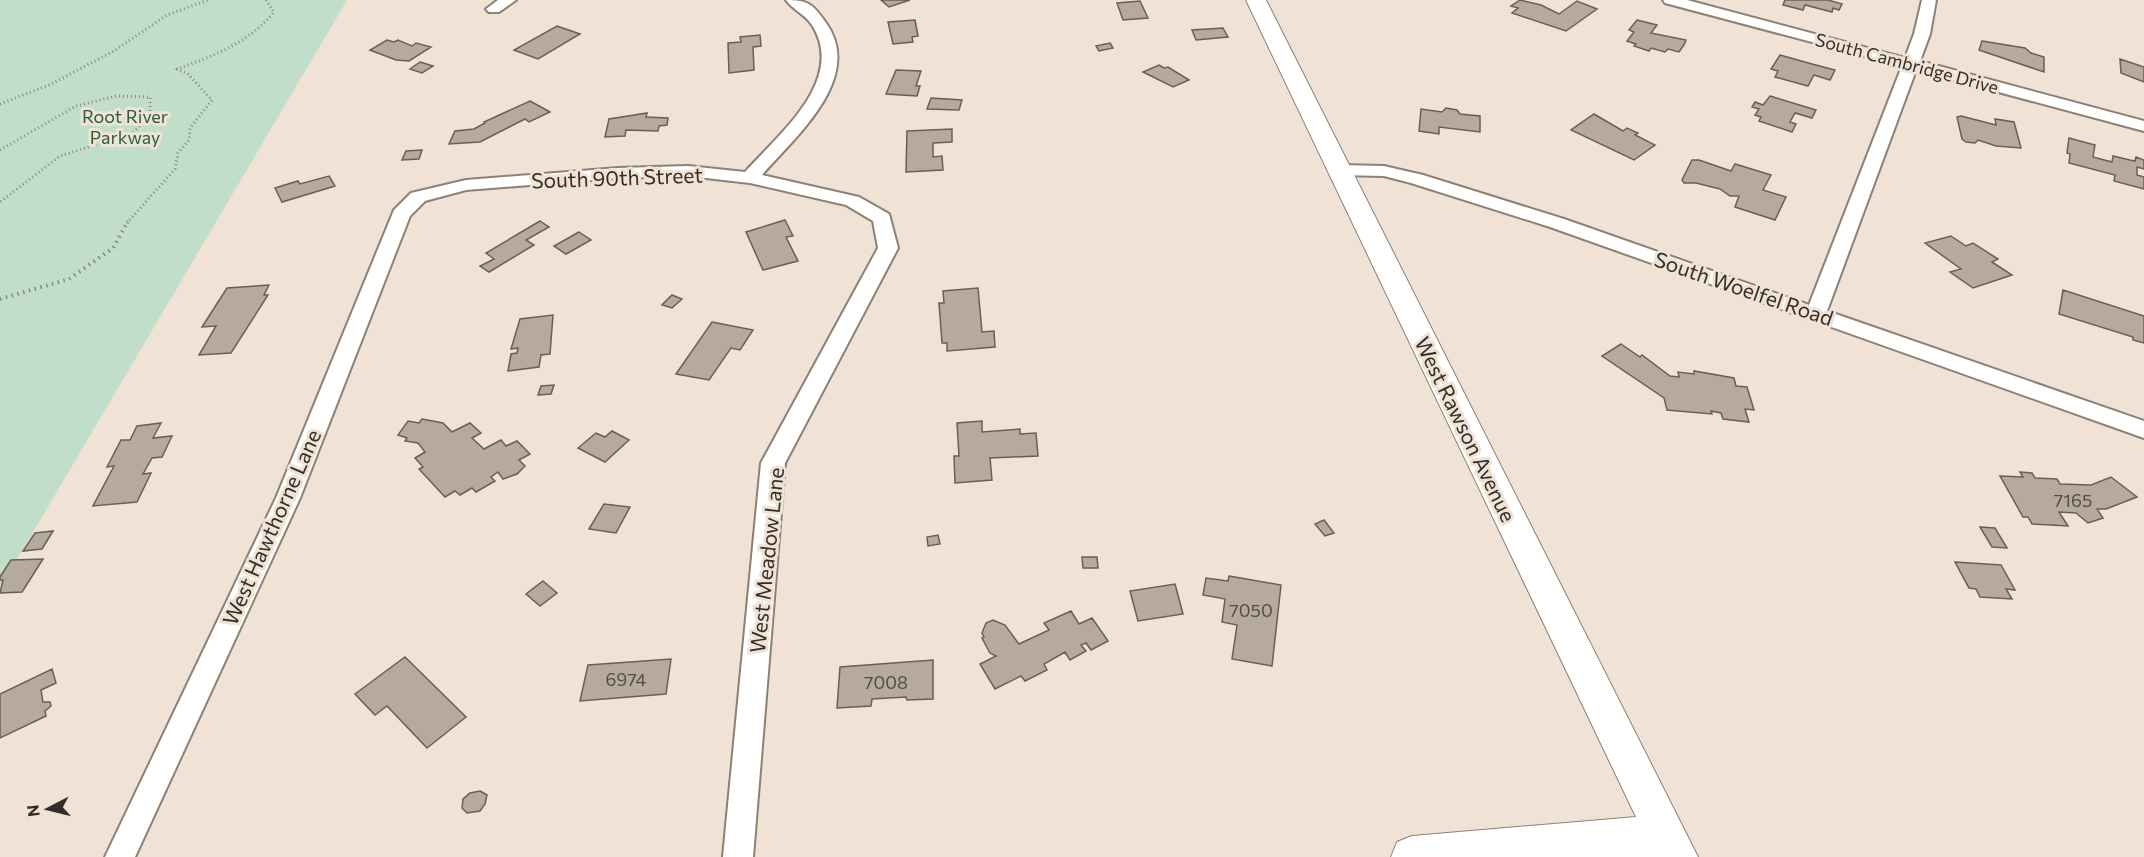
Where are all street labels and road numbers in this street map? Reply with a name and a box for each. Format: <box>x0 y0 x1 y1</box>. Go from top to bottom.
street label: South Cambridge Drive <box>1813 28 2001 98</box>
street label: South 90th Street <box>531 162 703 192</box>
street label: South Woelfel Road <box>1651 246 1837 330</box>
street label: West Rawson Avenue <box>1410 332 1522 526</box>
street label: West Hawthorne Lane <box>217 425 325 629</box>
street label: West Meadow Lane <box>744 466 788 654</box>

